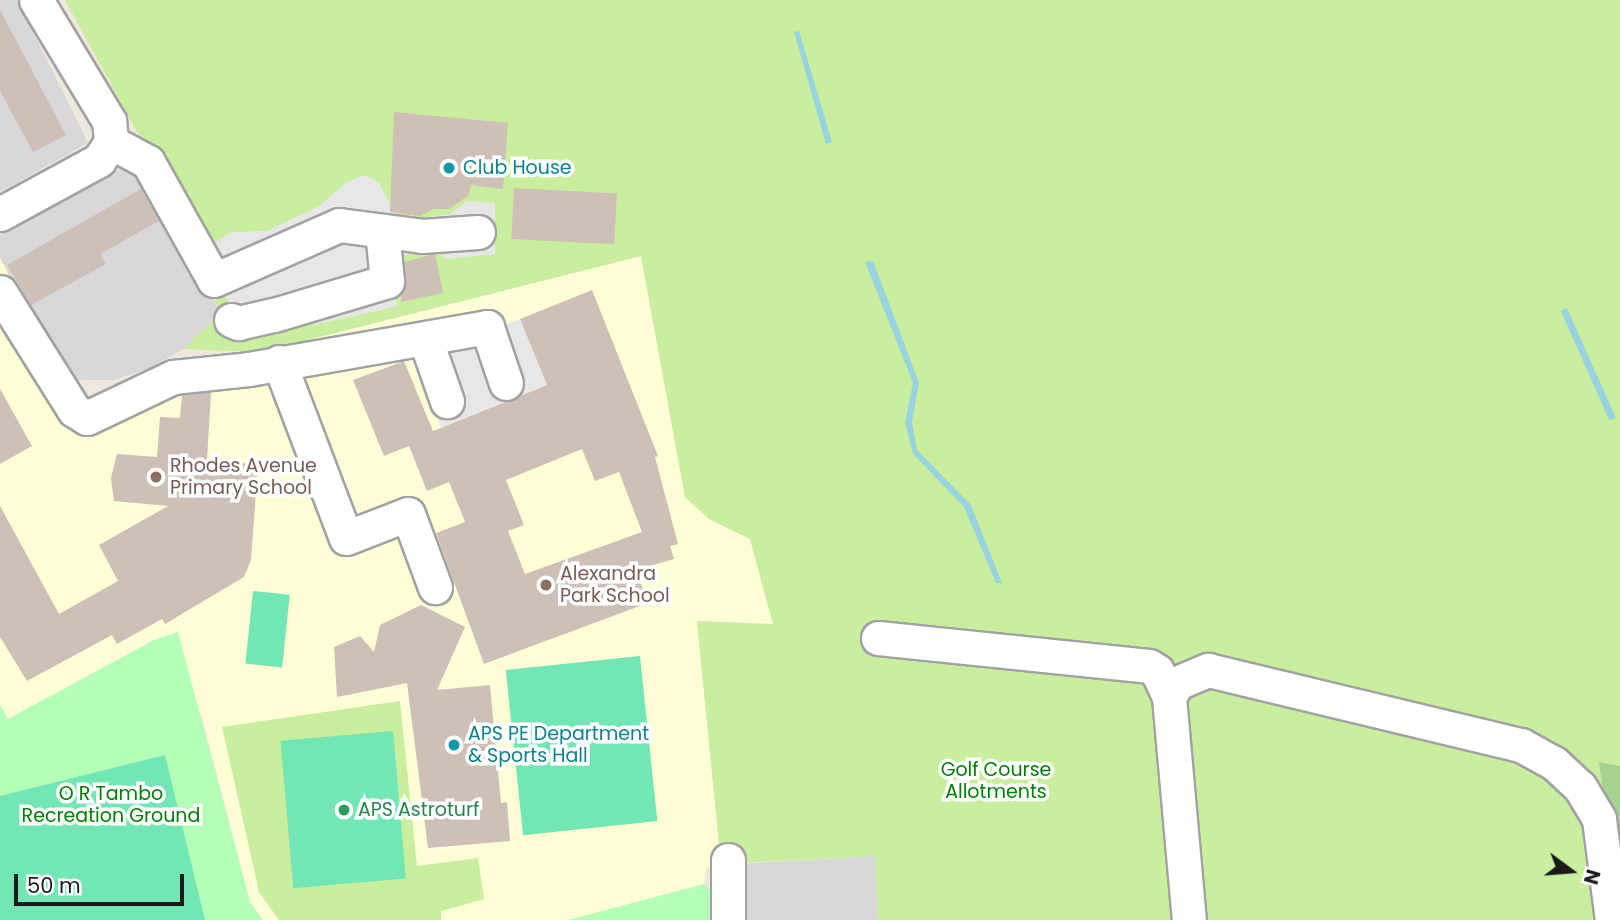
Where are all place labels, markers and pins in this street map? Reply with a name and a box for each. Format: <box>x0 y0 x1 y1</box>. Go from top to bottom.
place label: Club House <box>463 157 572 179</box>
marker: Club House <box>441 160 457 176</box>
place label: Rhodes Avenue Primary School <box>170 455 317 499</box>
marker: Rhodes Avenue Primary School <box>148 469 164 485</box>
place label: Alexandra Park School <box>560 563 670 607</box>
marker: Alexandra Park School <box>538 577 554 593</box>
place label: APS PE Department & Sports Hall <box>468 723 649 767</box>
marker: APS PE Department & Sports Hall <box>446 737 462 753</box>
place label: APS Astroturf <box>358 799 479 821</box>
marker: APS Astroturf <box>336 802 352 818</box>

